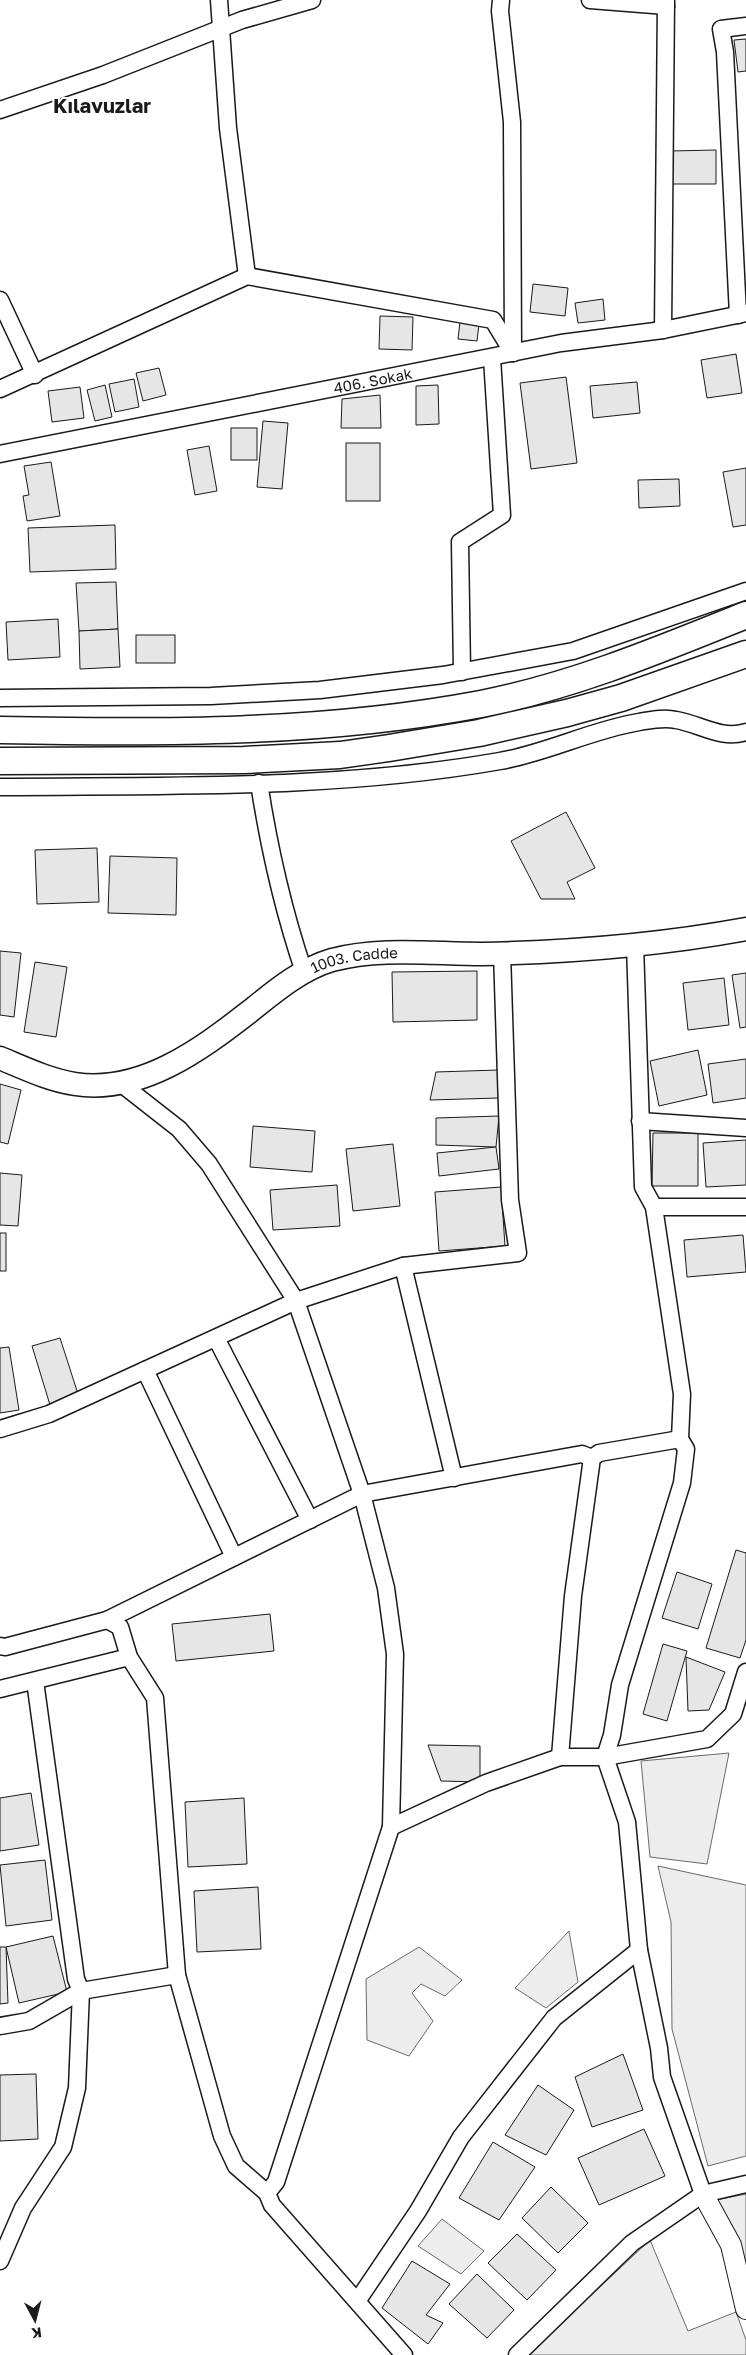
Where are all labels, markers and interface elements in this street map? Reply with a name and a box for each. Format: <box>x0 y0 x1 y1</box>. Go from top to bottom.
district label: Kılavuzlar <box>53 93 151 117</box>
street label: 406. Sokak <box>332 364 414 397</box>
street label: 1003. Cadde <box>307 943 398 976</box>
north arrow <box>10 2295 60 2345</box>
text: K <box>31 2324 43 2342</box>

